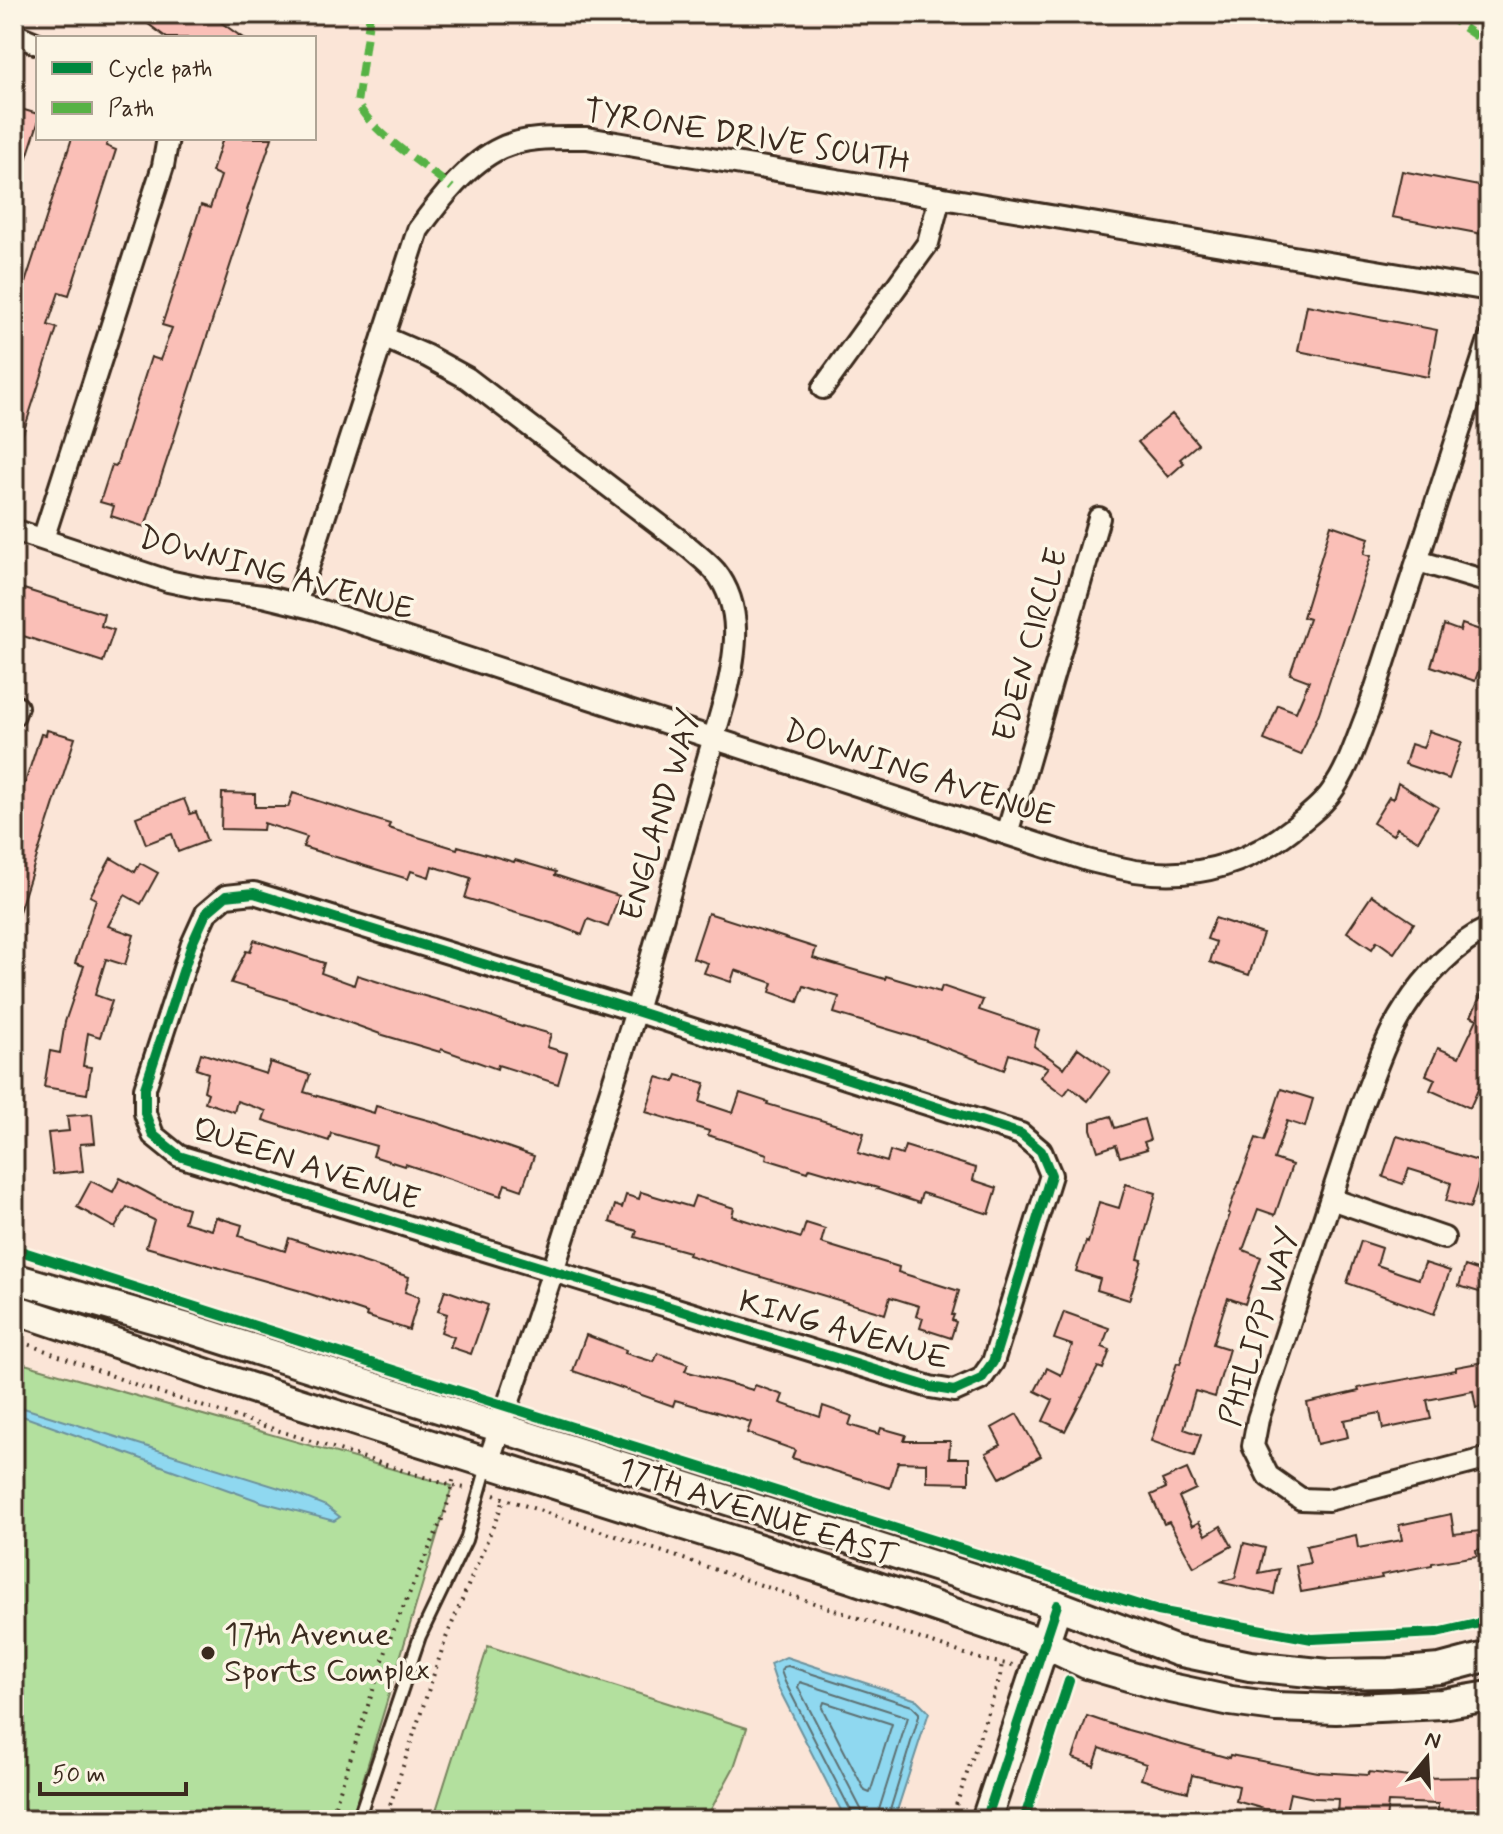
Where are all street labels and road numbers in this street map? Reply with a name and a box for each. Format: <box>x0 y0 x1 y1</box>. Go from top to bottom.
street label: TYRONE DRIVE SOUTH <box>581 90 913 184</box>
street label: DOWNING AVENUE <box>134 517 418 631</box>
street label: EDEN CIRCLE <box>983 543 1079 747</box>
street label: ENGLAND WAY <box>611 704 711 926</box>
street label: DOWNING AVENUE <box>778 710 1060 838</box>
street label: QUEEN AVENUE <box>187 1108 425 1222</box>
street label: PHILIPP WAY <box>1210 1222 1310 1432</box>
street label: KING AVENUE <box>734 1281 954 1381</box>
street label: 17TH AVENUE EAST <box>613 1448 903 1578</box>

